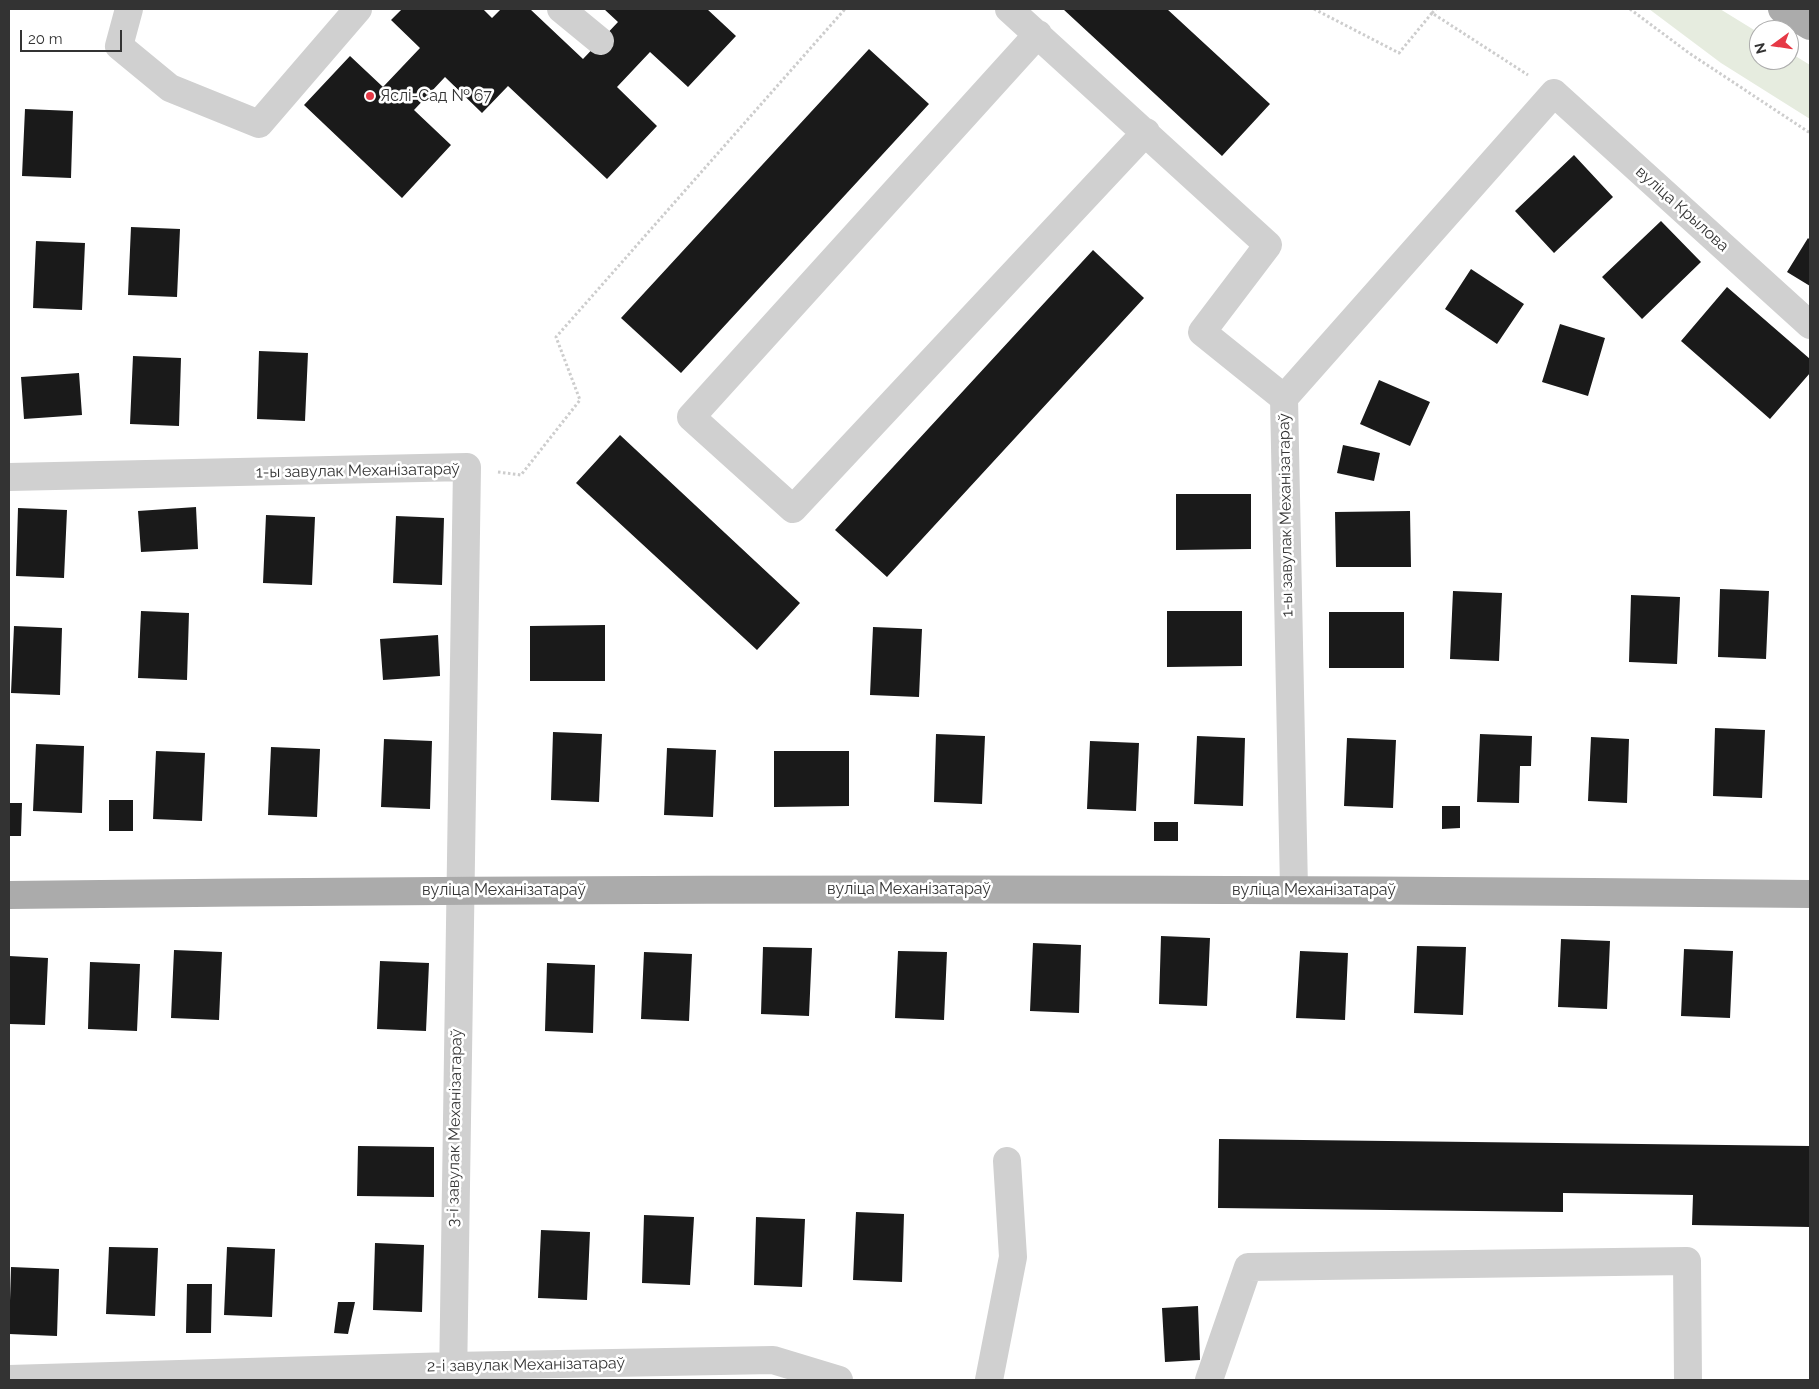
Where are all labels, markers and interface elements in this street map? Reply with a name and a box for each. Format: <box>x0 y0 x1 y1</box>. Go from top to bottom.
scale bar <box>22 20 125 52</box>
north arrow <box>1749 20 1799 70</box>
text: 20 m <box>28 30 63 48</box>
text: N <box>1751 41 1769 56</box>
place label: Яслі-Сад № 67 <box>380 86 492 106</box>
marker: Яслі-Сад № 67 <box>364 90 376 102</box>
street label: вуліца Крылова <box>1631 162 1733 256</box>
street label: 1-ы завулак Механізатараў <box>1275 413 1297 617</box>
street label: 1-ы завулак Механізатараў <box>256 460 460 482</box>
street label: вуліца Механізатараў <box>827 879 991 899</box>
street label: вуліца Механізатараў <box>422 880 586 900</box>
street label: вуліца Механізатараў <box>1232 880 1396 900</box>
street label: 3-і завулак Механізатараў <box>444 1029 466 1227</box>
street label: 2-і завулак Механізатараў <box>427 1354 625 1376</box>

